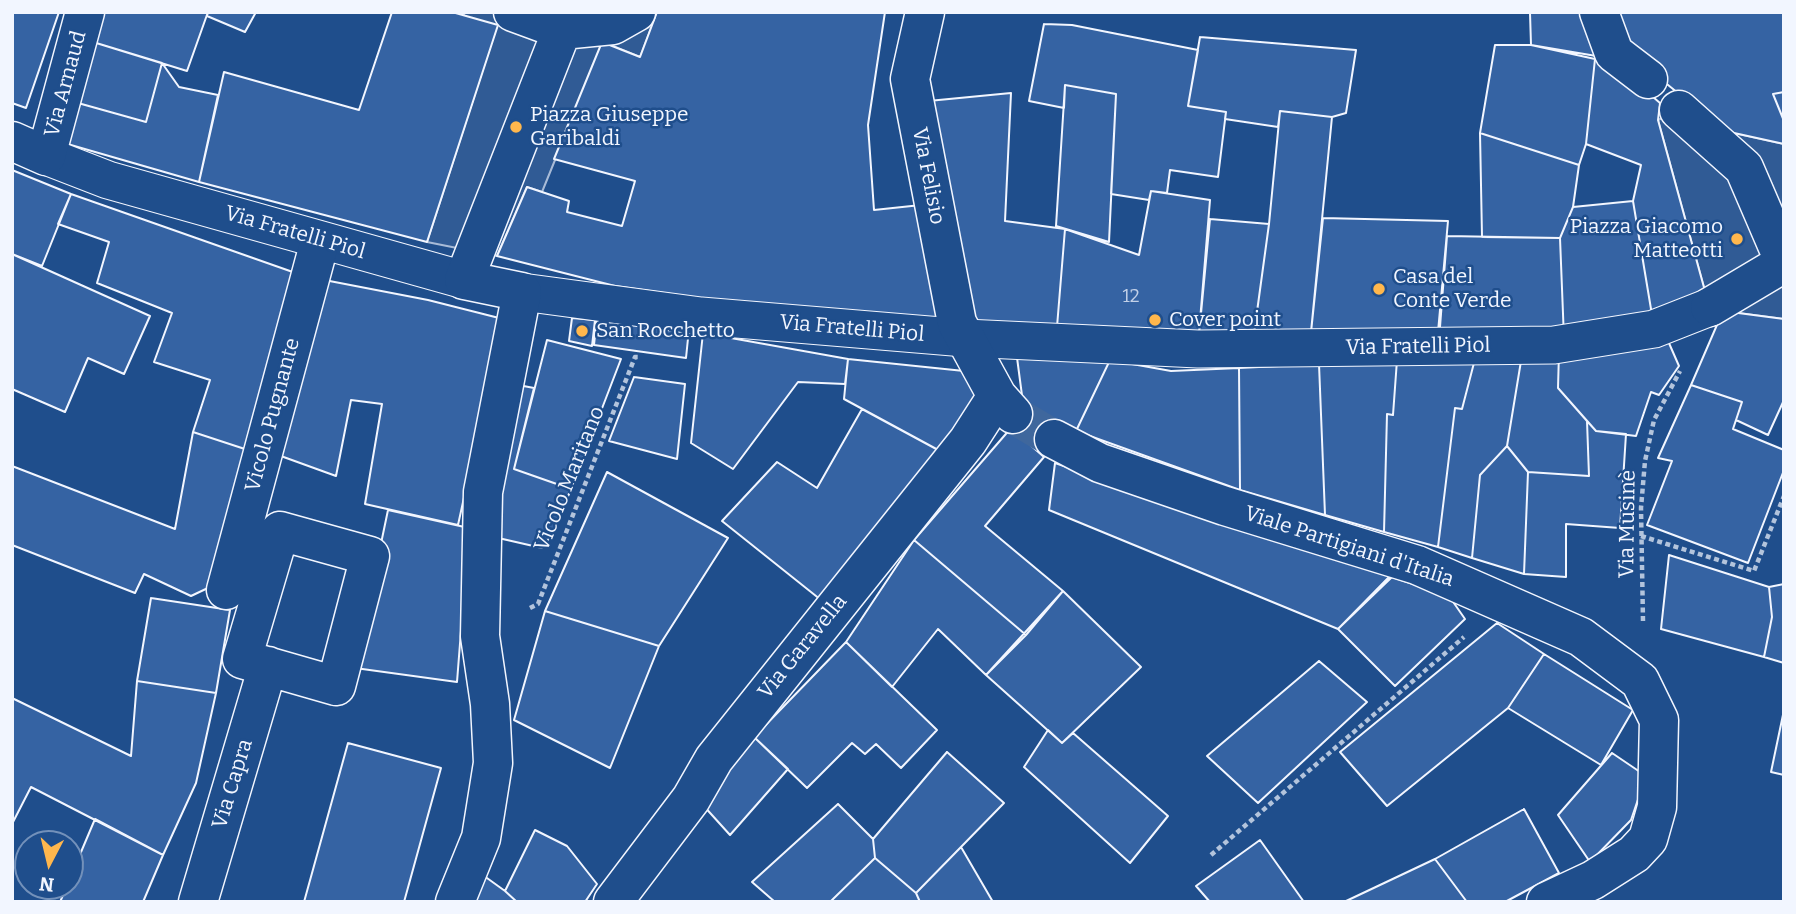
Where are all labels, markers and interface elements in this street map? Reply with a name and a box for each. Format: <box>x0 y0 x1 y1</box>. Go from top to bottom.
street label: Via Arnaud <box>40 28 92 140</box>
place label: Piazza Giuseppe Garibaldi <box>530 102 688 152</box>
marker: Piazza Giuseppe Garibaldi <box>508 119 524 135</box>
street label: Via Felisio <box>906 125 950 227</box>
street label: Via Fratelli Piol <box>222 201 368 265</box>
place label: Piazza Giacomo Matteotti <box>1570 214 1723 264</box>
marker: Piazza Giacomo Matteotti <box>1729 231 1745 247</box>
place label: Casa del Conte Verde <box>1393 264 1512 314</box>
marker: Casa del Conte Verde <box>1371 281 1387 297</box>
house number: 12 <box>1122 286 1140 308</box>
place label: Cover point <box>1169 307 1281 333</box>
street label: Via Fratelli Piol <box>779 310 925 348</box>
marker: Cover point <box>1147 312 1163 328</box>
place label: San Rocchetto <box>596 318 735 344</box>
marker: San Rocchetto <box>574 323 590 339</box>
street label: Via Fratelli Piol <box>1345 333 1491 361</box>
street label: Vicolo Pugnante <box>240 335 306 495</box>
street label: Vicolo Maritano <box>529 403 611 555</box>
street label: Via Musinè <box>1614 470 1642 578</box>
street label: Viale Partigiani d'Italia <box>1241 501 1457 593</box>
street label: Via Garavella <box>753 590 853 704</box>
street label: Via Capra <box>207 736 259 832</box>
north arrow <box>14 830 84 900</box>
text: N <box>38 872 55 897</box>

